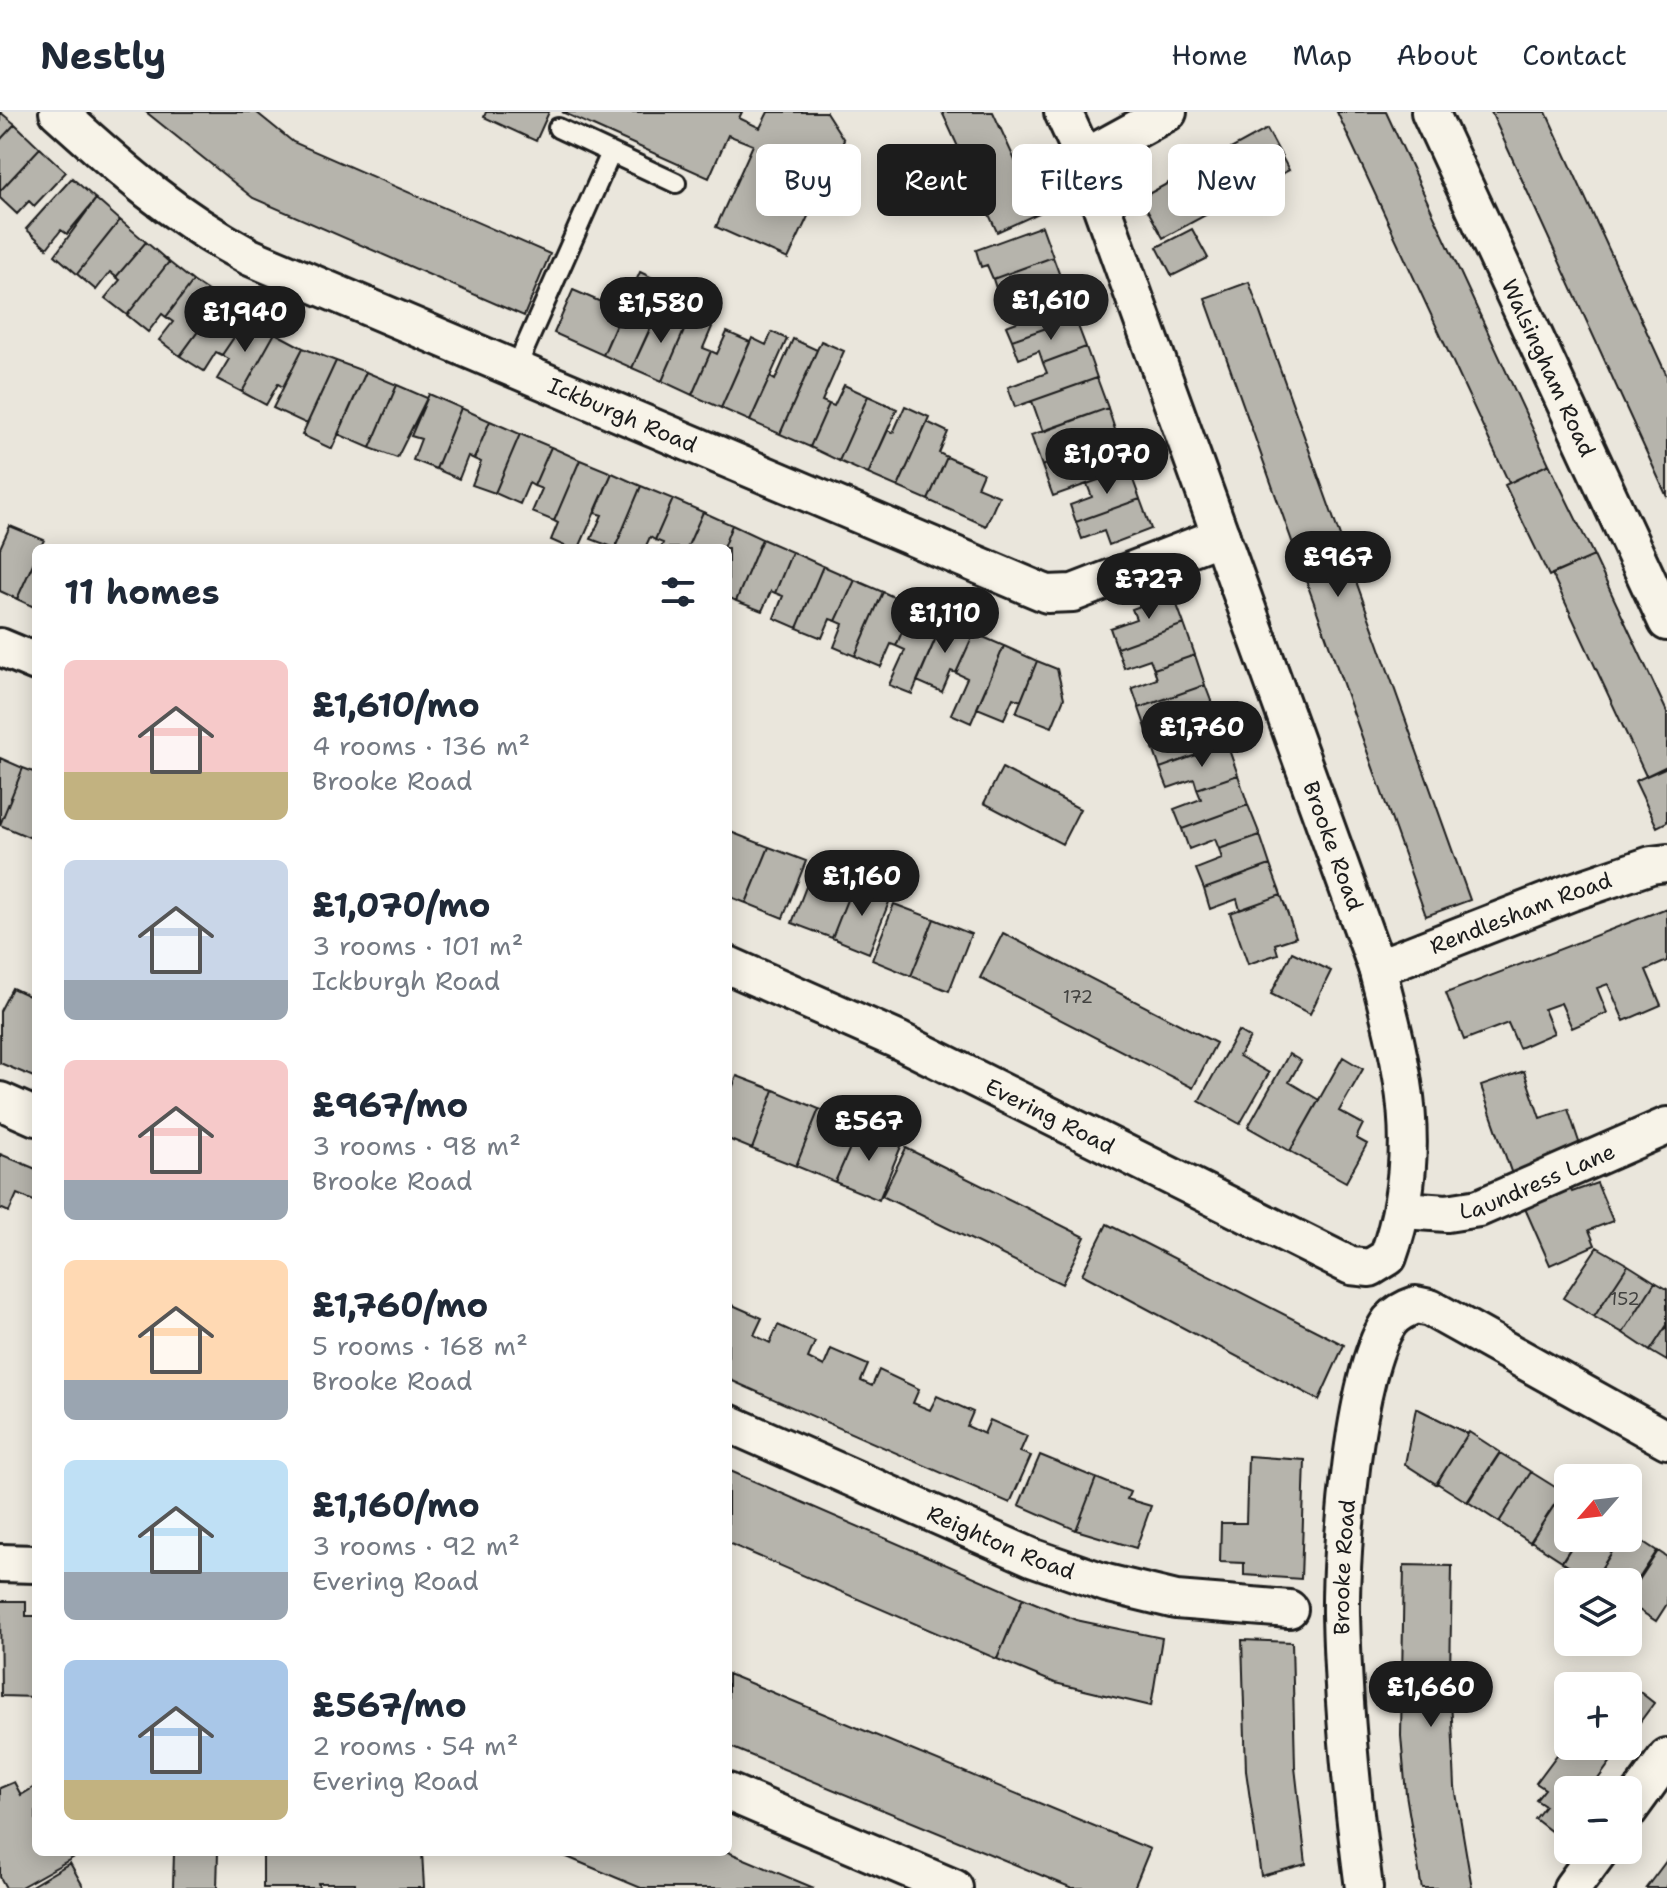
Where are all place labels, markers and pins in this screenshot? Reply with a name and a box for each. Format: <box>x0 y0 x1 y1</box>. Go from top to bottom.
pin: £1,610 <box>986 274 1116 342</box>
pin: £1,580 <box>596 277 726 345</box>
pin: £1,940 <box>180 286 310 354</box>
pin: £1,070 <box>1042 428 1172 496</box>
pin: £967 <box>1291 531 1385 599</box>
pin: £727 <box>1102 553 1196 621</box>
pin: £1,110 <box>880 587 1010 655</box>
pin: £1,760 <box>1137 701 1267 769</box>
pin: £1,160 <box>797 850 927 918</box>
pin: £567 <box>822 1095 916 1163</box>
pin: £1,660 <box>1366 1661 1496 1729</box>

